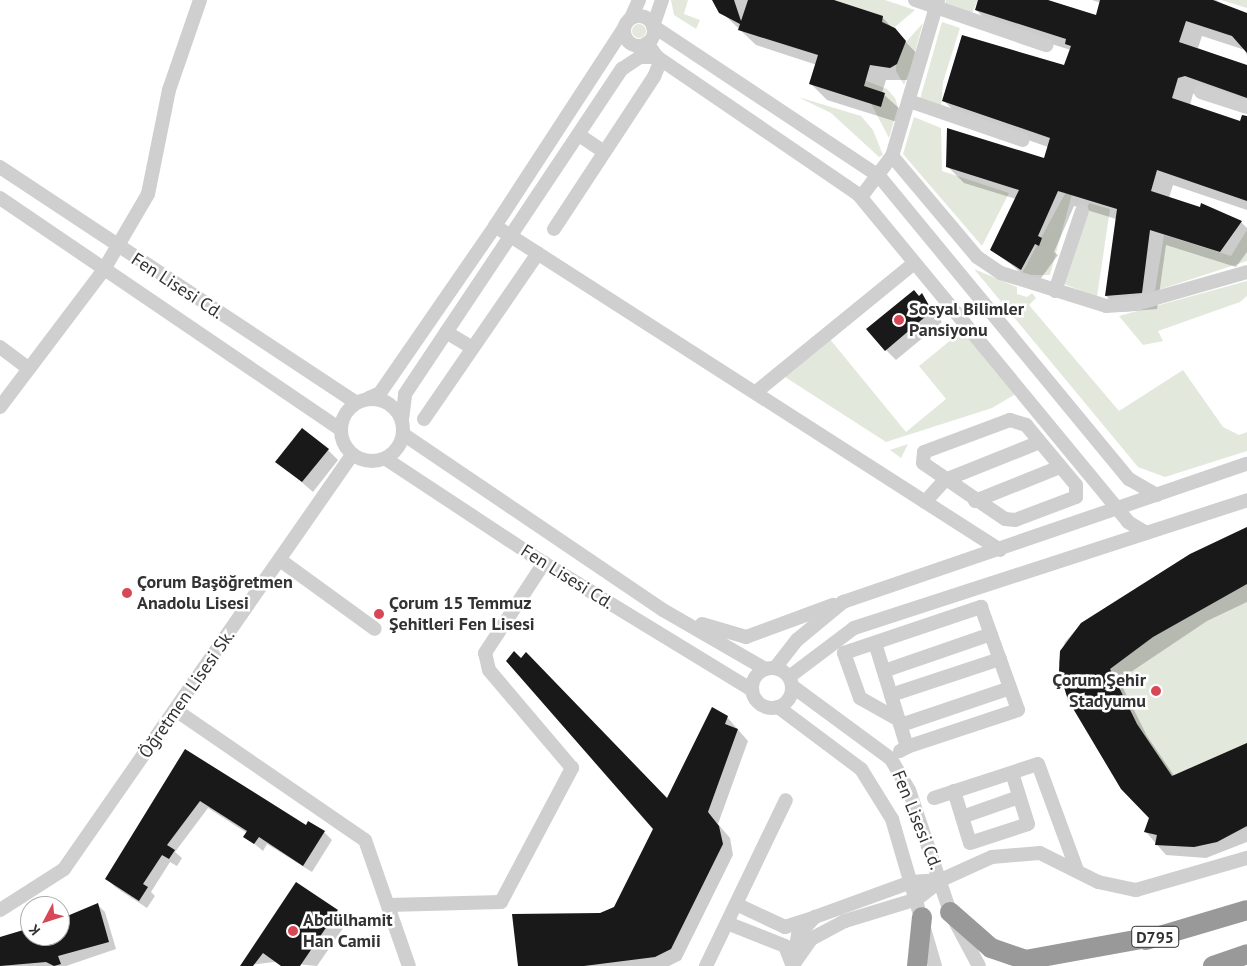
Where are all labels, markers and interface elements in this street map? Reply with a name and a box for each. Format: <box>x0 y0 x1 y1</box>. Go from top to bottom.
street label: Fen Lisesi Cd. <box>127 248 227 324</box>
place label: Sosyal Bilimler Pansiyonu <box>909 299 1024 342</box>
marker: Sosyal Bilimler Pansiyonu <box>893 314 905 326</box>
street label: Fen Lisesi Cd. <box>517 540 617 614</box>
place label: Çorum Başöğretmen Anadolu Lisesi <box>137 572 293 614</box>
marker: Çorum Başöğretmen Anadolu Lisesi <box>121 587 133 599</box>
place label: Çorum 15 Temmuz Şehitleri Fen Lisesi <box>389 593 535 636</box>
marker: Çorum 15 Temmuz Şehitleri Fen Lisesi <box>373 608 385 620</box>
street label: Öğretmen Lisesi Sk. <box>135 626 239 762</box>
place label: Çorum Şehir Stadyumu <box>1052 670 1146 712</box>
marker: Çorum Şehir Stadyumu <box>1150 685 1162 697</box>
street label: Fen Lisesi Cd. <box>887 767 947 873</box>
north arrow <box>20 896 70 946</box>
place label: Abdülhamit Han Camii <box>303 910 393 952</box>
text: K <box>25 921 44 939</box>
road number: D795 <box>1130 924 1180 950</box>
marker: Abdülhamit Han Camii <box>287 925 299 937</box>

